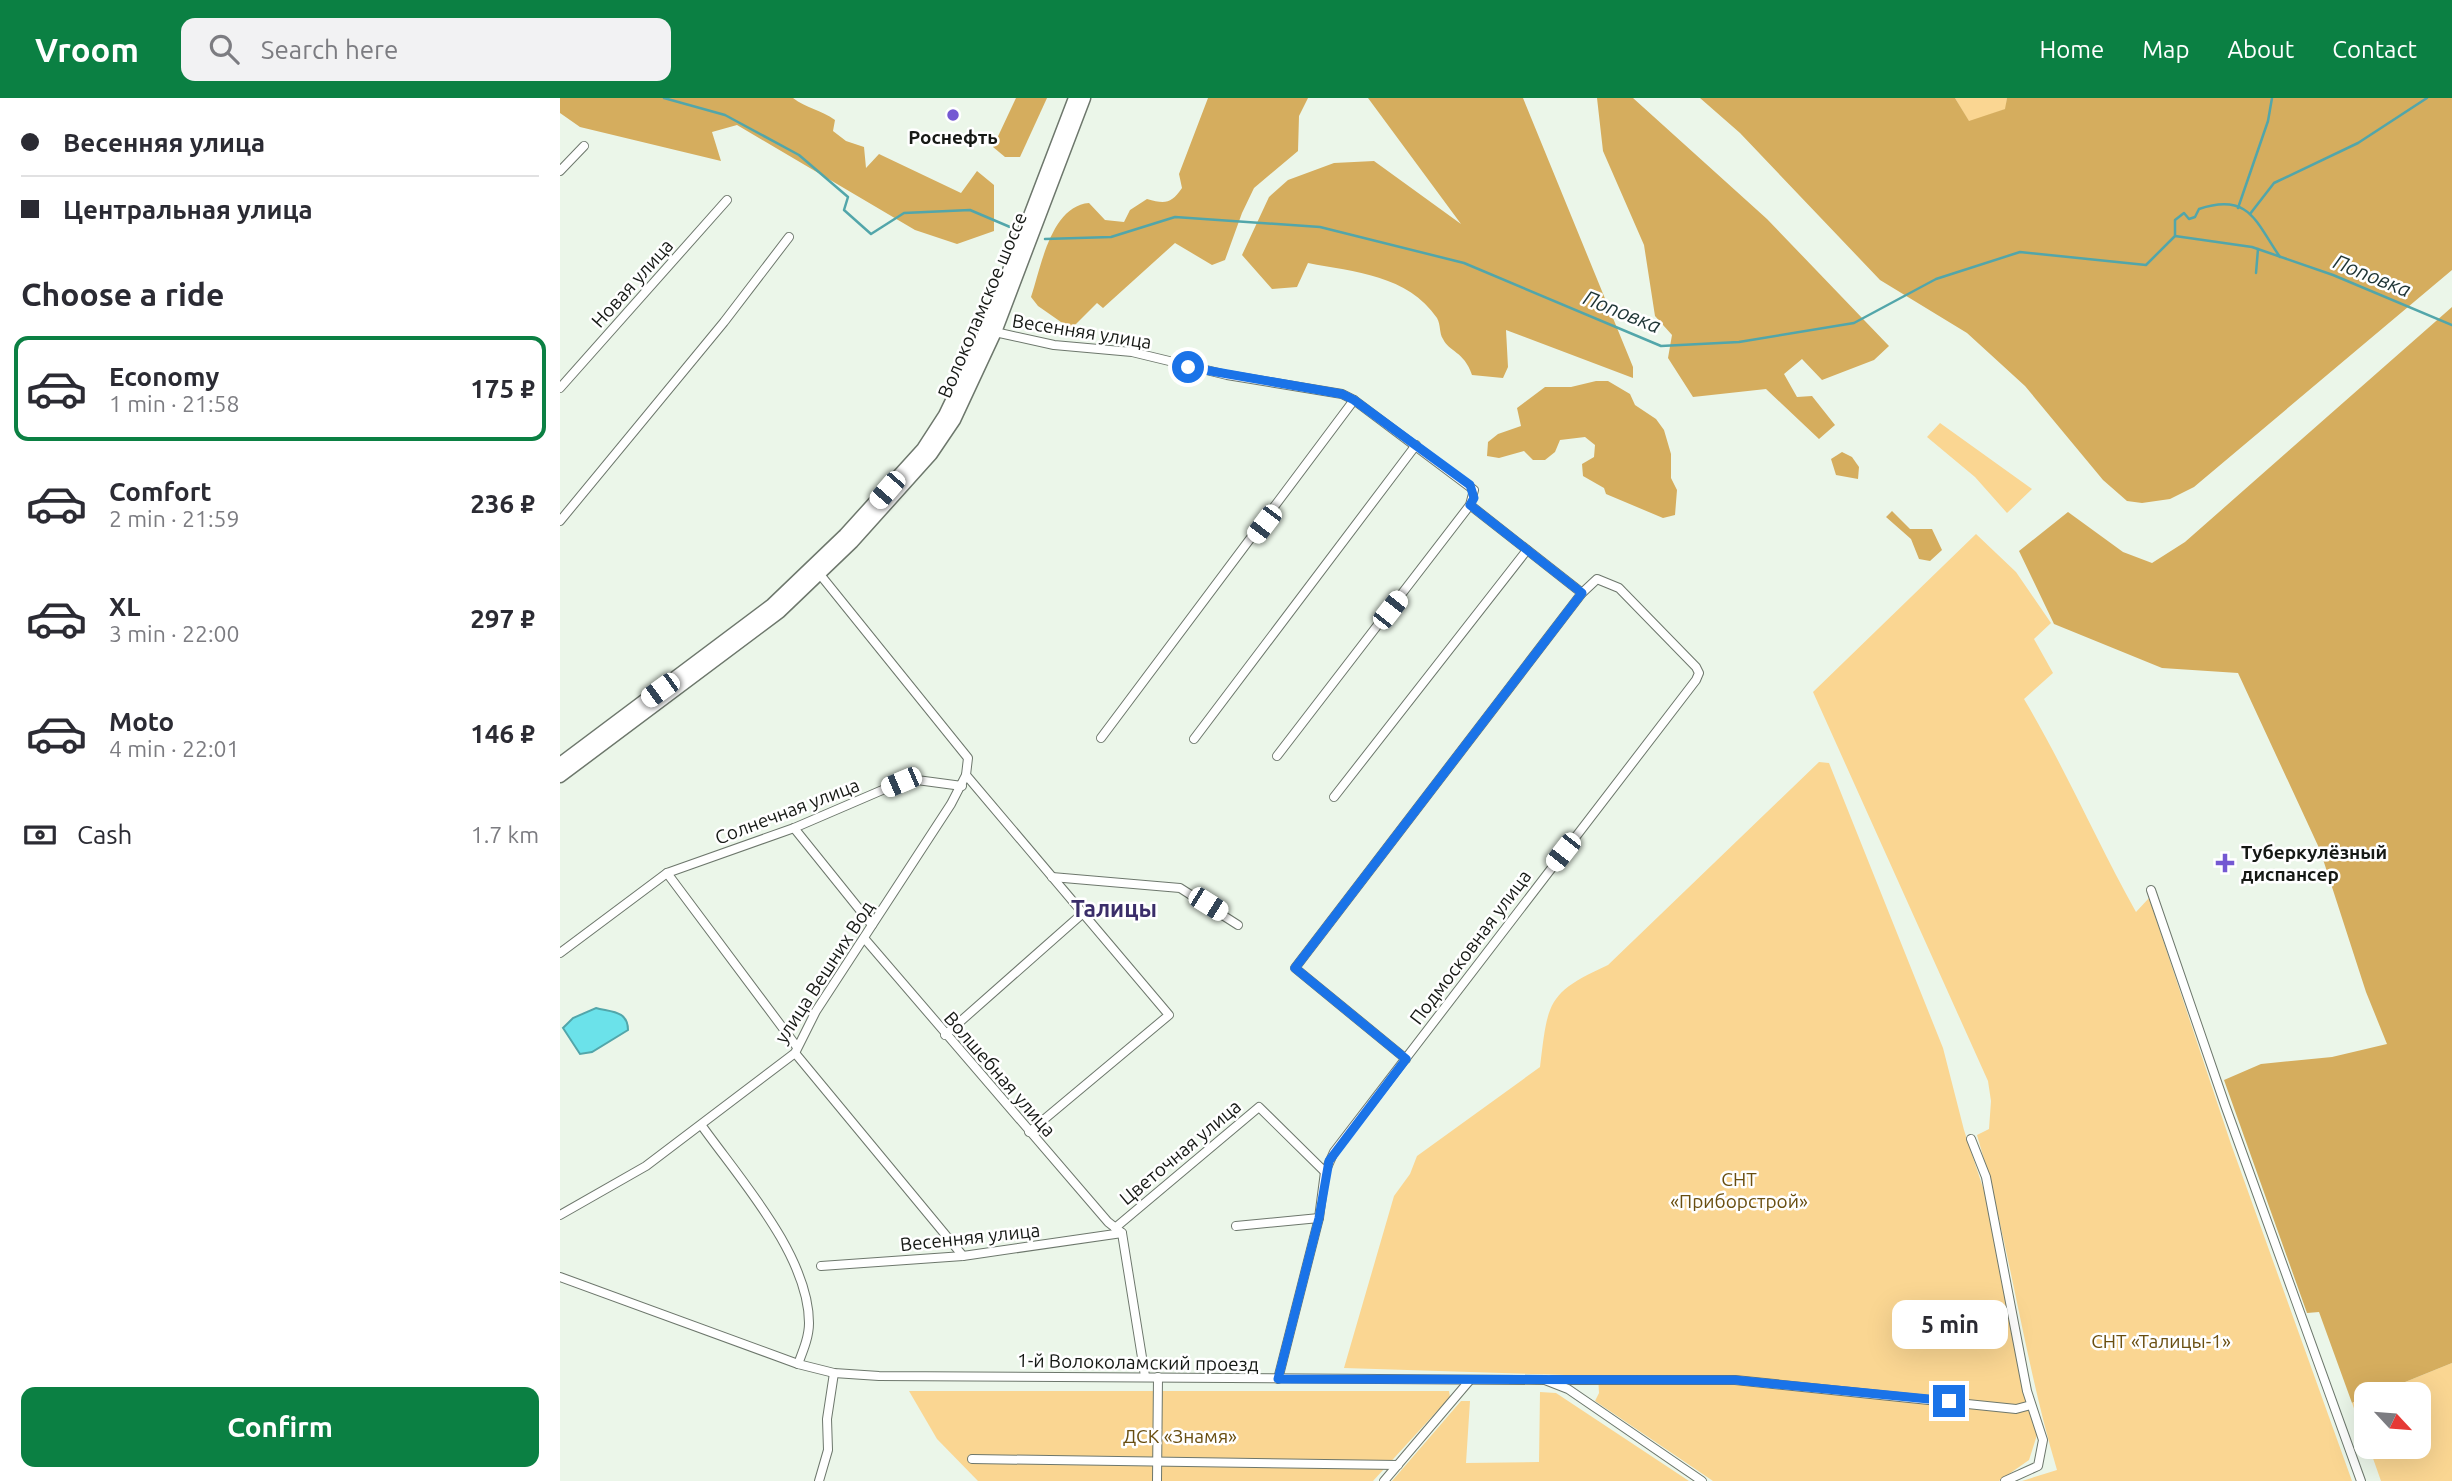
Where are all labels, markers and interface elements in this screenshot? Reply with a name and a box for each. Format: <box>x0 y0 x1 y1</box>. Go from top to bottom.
search box <box>181 18 671 81</box>
icon: search <box>205 30 243 68</box>
text: Vroom <box>35 31 139 68</box>
text: Search here <box>261 35 398 64</box>
text: Home <box>2039 36 2104 63</box>
text: Map <box>2142 36 2189 63</box>
text: About <box>2227 36 2294 63</box>
text: Contact <box>2332 36 2417 63</box>
marker: Роснефть <box>945 107 961 123</box>
place label: Роснефть <box>908 126 998 148</box>
text: Весенняя улица <box>63 128 265 157</box>
text: Центральная улица <box>63 195 313 224</box>
street label: Волоколамское шоссе <box>933 209 1031 401</box>
street label: Новая улица <box>587 234 677 332</box>
water label: Поповка <box>2330 249 2414 301</box>
text: Choose a ride <box>21 276 224 312</box>
water label: Поповка <box>1580 285 1664 337</box>
street label: Весенняя улица <box>1011 309 1153 353</box>
route start <box>1172 351 1204 383</box>
icon: car <box>25 357 88 420</box>
text: Economy <box>109 362 219 391</box>
text: 175 ₽ <box>470 374 535 403</box>
text: 1 min · 21:58 <box>109 391 240 416</box>
car <box>866 467 909 513</box>
icon: car <box>25 472 88 535</box>
text: Comfort <box>109 477 212 506</box>
text: 236 ₽ <box>470 489 535 518</box>
car <box>1243 501 1286 547</box>
text: 2 min · 21:59 <box>109 506 240 531</box>
icon: car <box>25 587 88 650</box>
car <box>1369 587 1412 633</box>
text: XL <box>109 592 140 621</box>
text: 297 ₽ <box>470 604 535 633</box>
text: 3 min · 22:00 <box>109 621 240 646</box>
car <box>637 669 684 711</box>
icon: car <box>25 702 88 765</box>
text: Moto <box>109 707 174 736</box>
text: 146 ₽ <box>470 719 535 748</box>
text: 4 min · 22:01 <box>109 736 240 761</box>
car <box>878 764 925 800</box>
street label: Солнечная улица <box>712 773 862 849</box>
icon: cash <box>21 816 59 854</box>
text: Cash <box>77 820 132 849</box>
text: 1.7 km <box>471 822 539 847</box>
car <box>1542 829 1585 875</box>
place label: Туберкулёзный диспансер <box>2241 841 2387 885</box>
marker: Туберкулёзный диспансер <box>2215 853 2235 873</box>
street label: Подмосковная улица <box>1405 865 1535 1029</box>
car <box>1185 884 1232 924</box>
district label: Талицы <box>1071 896 1157 921</box>
street label: улица Вешних Вод <box>770 897 878 1047</box>
street label: Волшебная улица <box>940 1007 1060 1141</box>
street label: Цветочная улица <box>1115 1095 1245 1209</box>
park label: СНТ «Приборстрой» <box>1670 1168 1808 1212</box>
street label: Весенняя улица <box>899 1219 1041 1255</box>
callout: 5 min <box>1891 1300 2007 1348</box>
text: 5 min <box>1921 1312 1979 1337</box>
park label: СНТ «Талицы-1» <box>2091 1330 2231 1352</box>
street label: 1-й Волоколамский проезд <box>1017 1349 1259 1375</box>
north arrow <box>2354 1382 2431 1460</box>
map controls <box>2354 1382 2431 1459</box>
route end <box>1933 1385 1965 1417</box>
button: Confirm <box>21 1387 539 1467</box>
park label: ДСК «Знамя» <box>1123 1425 1237 1447</box>

